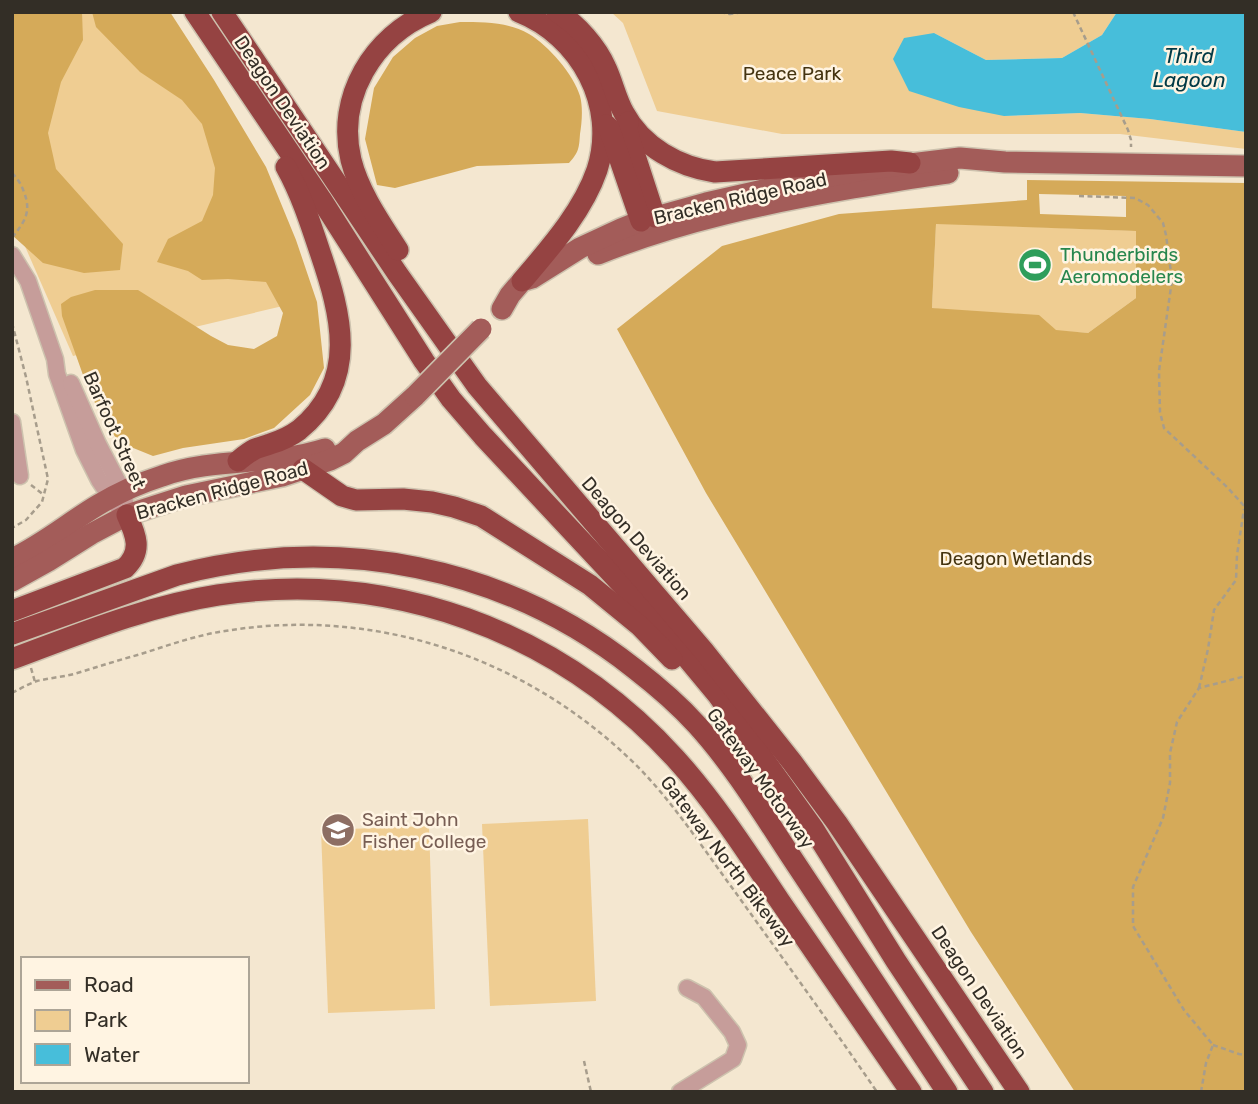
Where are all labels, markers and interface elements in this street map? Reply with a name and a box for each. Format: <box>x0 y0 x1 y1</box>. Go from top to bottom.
street label: Deagon Deviation <box>229 31 336 173</box>
water label: Third Lagoon <box>1152 43 1226 92</box>
park label: Peace Park <box>743 62 841 85</box>
street label: Bracken Ridge Road <box>651 167 829 230</box>
place label: Thunderbirds Aeromodelers <box>1060 243 1183 288</box>
sports icon: Thunderbirds Aeromodelers <box>1016 246 1054 284</box>
street label: Barfoot Street <box>78 368 151 493</box>
street label: Bracken Ridge Road <box>134 456 311 524</box>
street label: Deagon Deviation <box>577 472 696 605</box>
park label: Deagon Wetlands <box>940 547 1092 570</box>
street label: Gateway Motorway <box>702 704 819 853</box>
street label: Gateway North Bikeway <box>656 771 800 952</box>
place label: Saint John Fisher College <box>362 808 486 853</box>
school or university icon: Saint John Fisher College <box>319 811 357 849</box>
street label: Deagon Deviation <box>926 921 1033 1063</box>
legend <box>21 957 248 1083</box>
text: Road <box>84 972 134 997</box>
text: Park <box>84 1007 128 1032</box>
text: Water <box>84 1042 140 1067</box>

